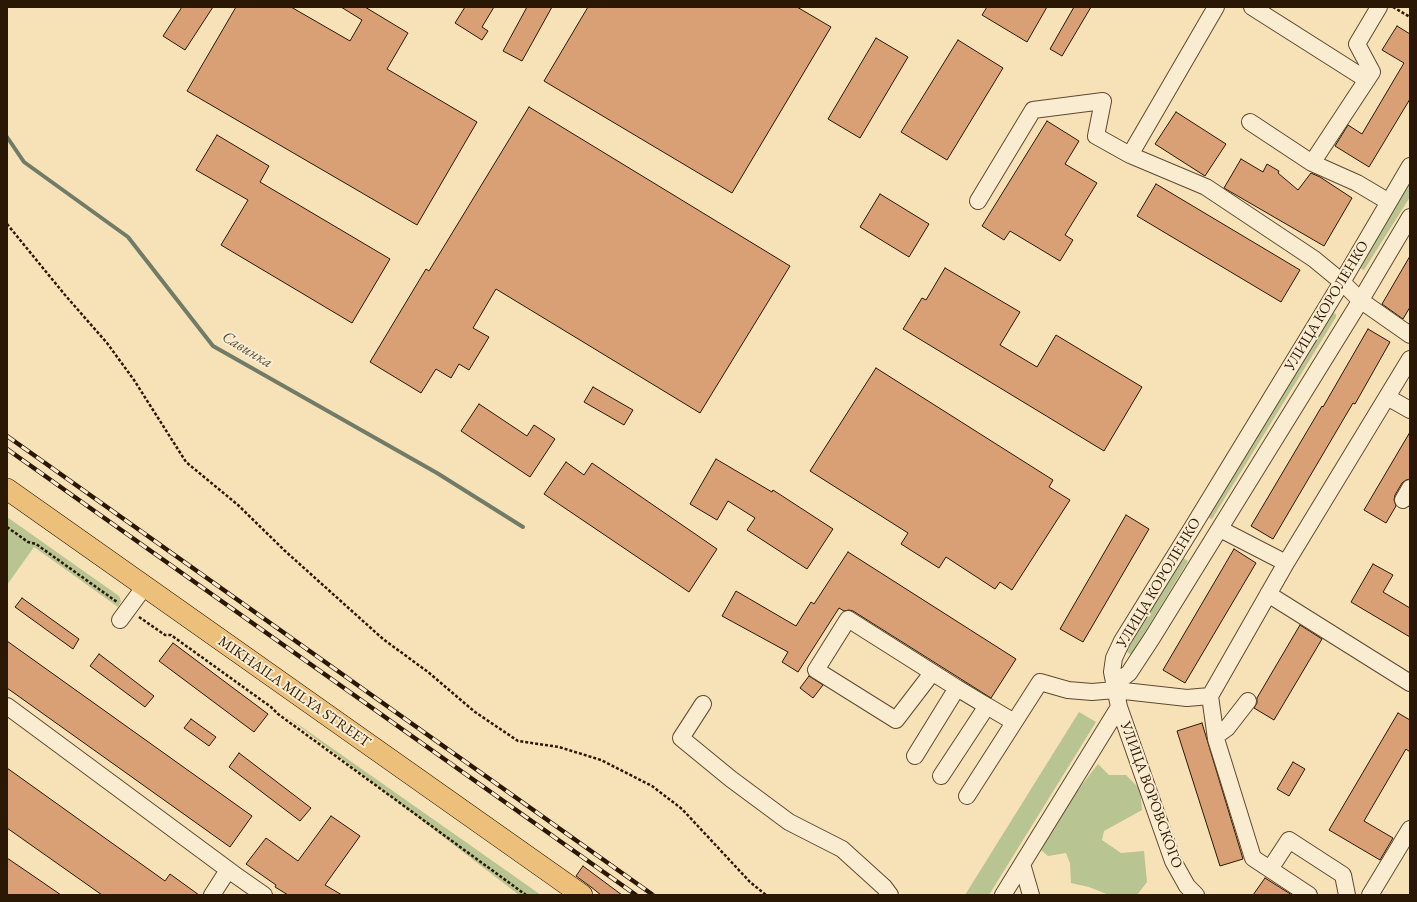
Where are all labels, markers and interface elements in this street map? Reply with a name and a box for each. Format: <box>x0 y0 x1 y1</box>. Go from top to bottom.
street label: УЛИЦА КОРОЛЕНКО <box>1281 238 1373 374</box>
water label: Савинка <box>218 327 276 373</box>
street label: УЛИЦА КОРОЛЕНКО <box>1113 515 1205 651</box>
street label: MIKHAILA MILYA STREET <box>214 632 374 752</box>
street label: УЛИЦА ВОРОВСКОГО <box>1116 719 1186 871</box>

